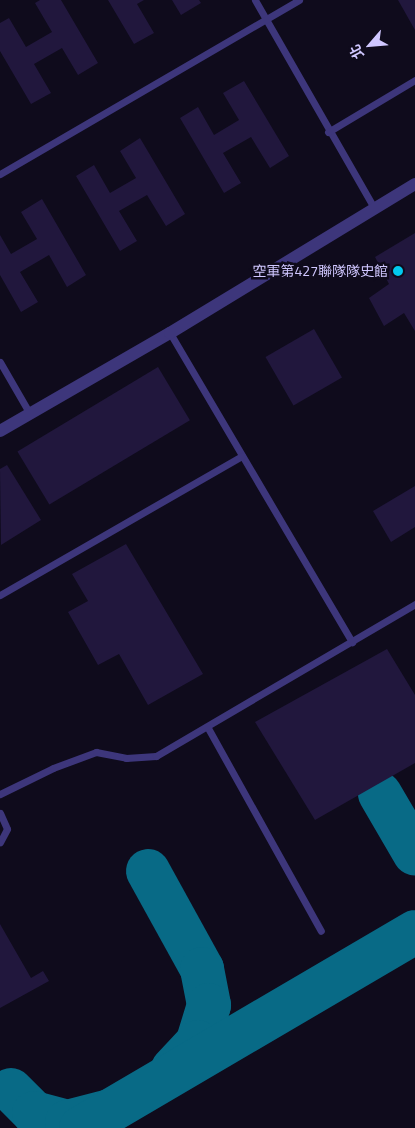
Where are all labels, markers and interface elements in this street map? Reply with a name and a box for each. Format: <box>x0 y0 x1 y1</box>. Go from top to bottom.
north arrow <box>345 20 395 70</box>
text: 北 <box>344 41 369 63</box>
place label: 空軍第427聯隊隊史館 <box>252 263 388 279</box>
marker: 空軍第427聯隊隊史館 <box>392 265 404 277</box>

